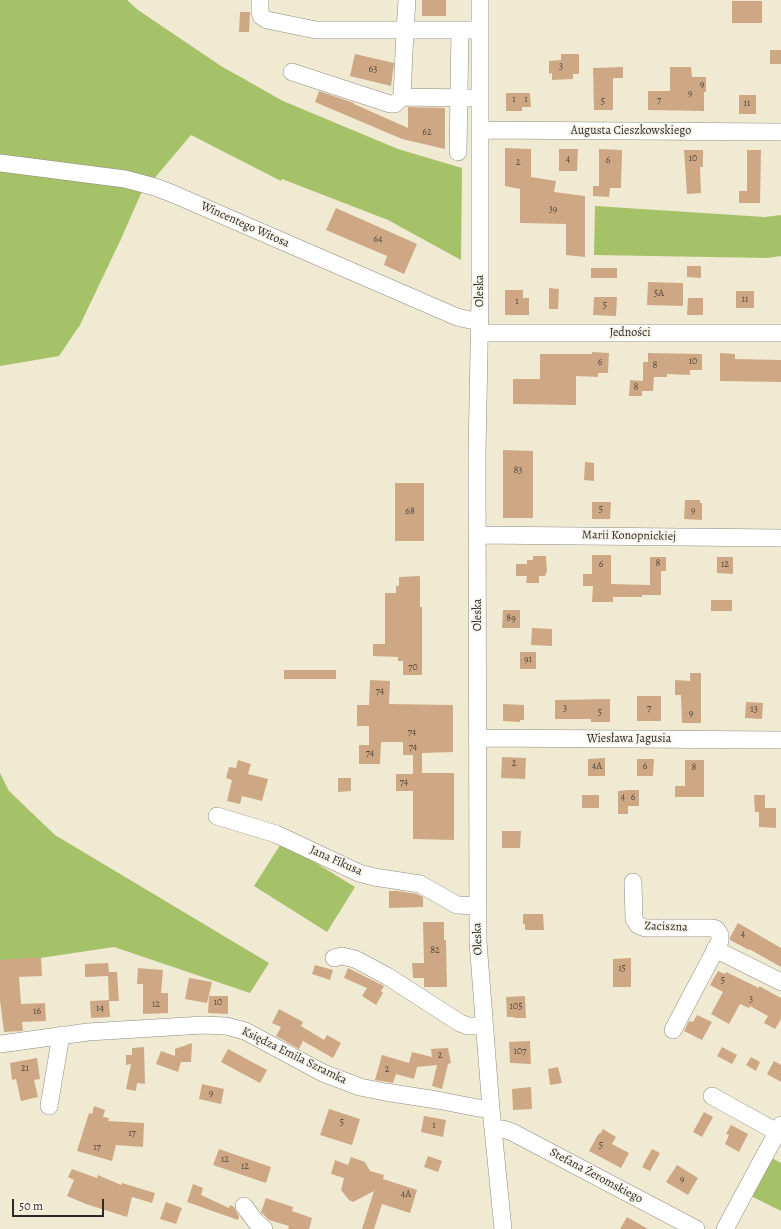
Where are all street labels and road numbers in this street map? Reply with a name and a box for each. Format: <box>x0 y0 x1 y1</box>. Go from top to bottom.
street label: Augusta Cieszkowskiego <box>571 124 691 138</box>
street label: Wincentego Witosa <box>198 199 292 251</box>
street label: Oleska <box>473 275 487 307</box>
street label: Jedności <box>609 326 651 340</box>
street label: Marii Konopnickiej <box>582 528 676 544</box>
street label: Oleska <box>471 599 485 631</box>
street label: Wiesława Jagusia <box>587 732 671 746</box>
street label: Jana Fikusa <box>308 843 364 879</box>
street label: Zaciszna <box>644 919 688 935</box>
street label: Oleska <box>470 922 486 956</box>
street label: Księdza Emila Szramka <box>239 1024 349 1088</box>
street label: Stefana Żeromskiego <box>547 1145 645 1207</box>

